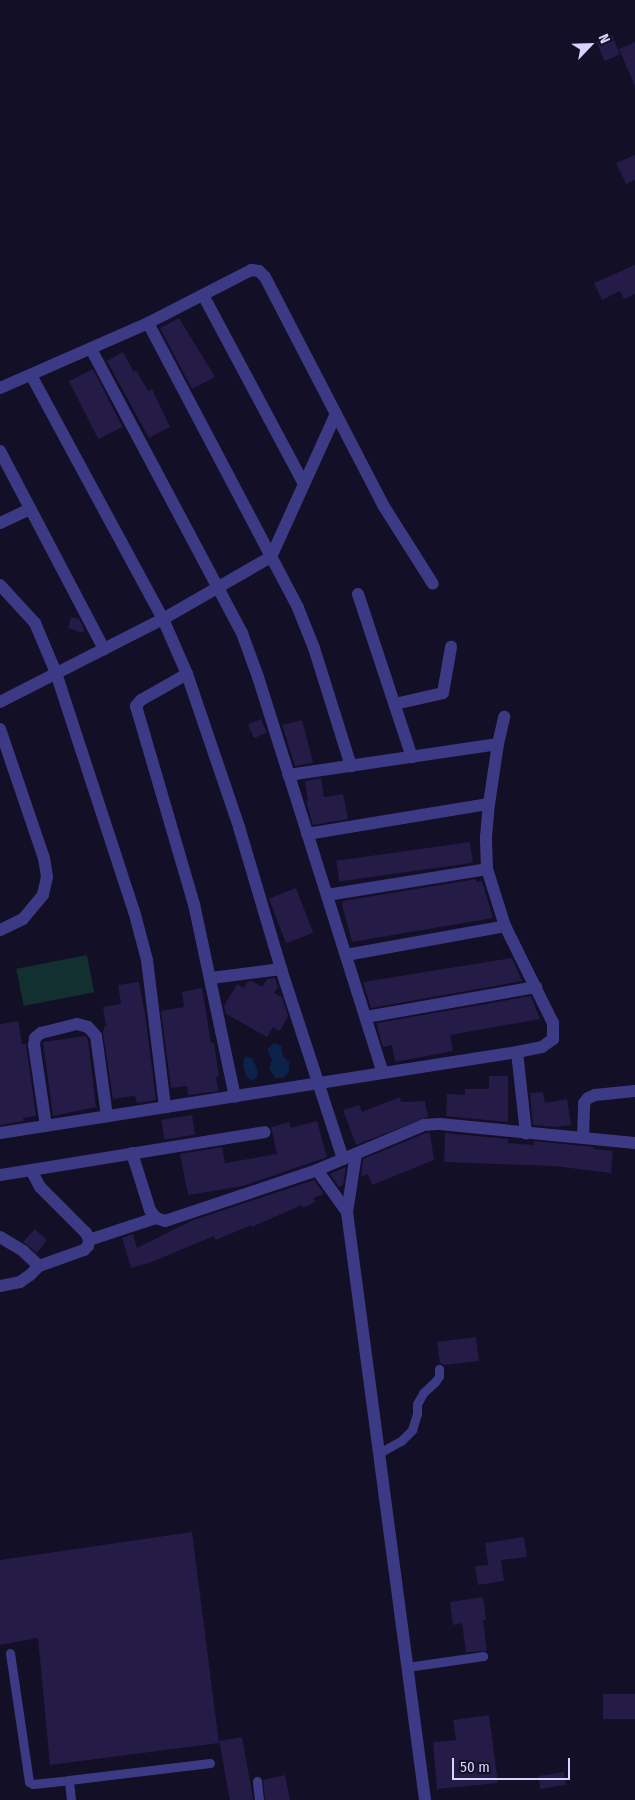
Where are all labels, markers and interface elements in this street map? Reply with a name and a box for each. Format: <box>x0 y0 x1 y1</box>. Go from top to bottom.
north arrow <box>565 20 615 70</box>
text: N <box>595 31 614 46</box>
scale bar <box>455 1748 572 1780</box>
text: 50 m <box>460 1758 490 1776</box>

